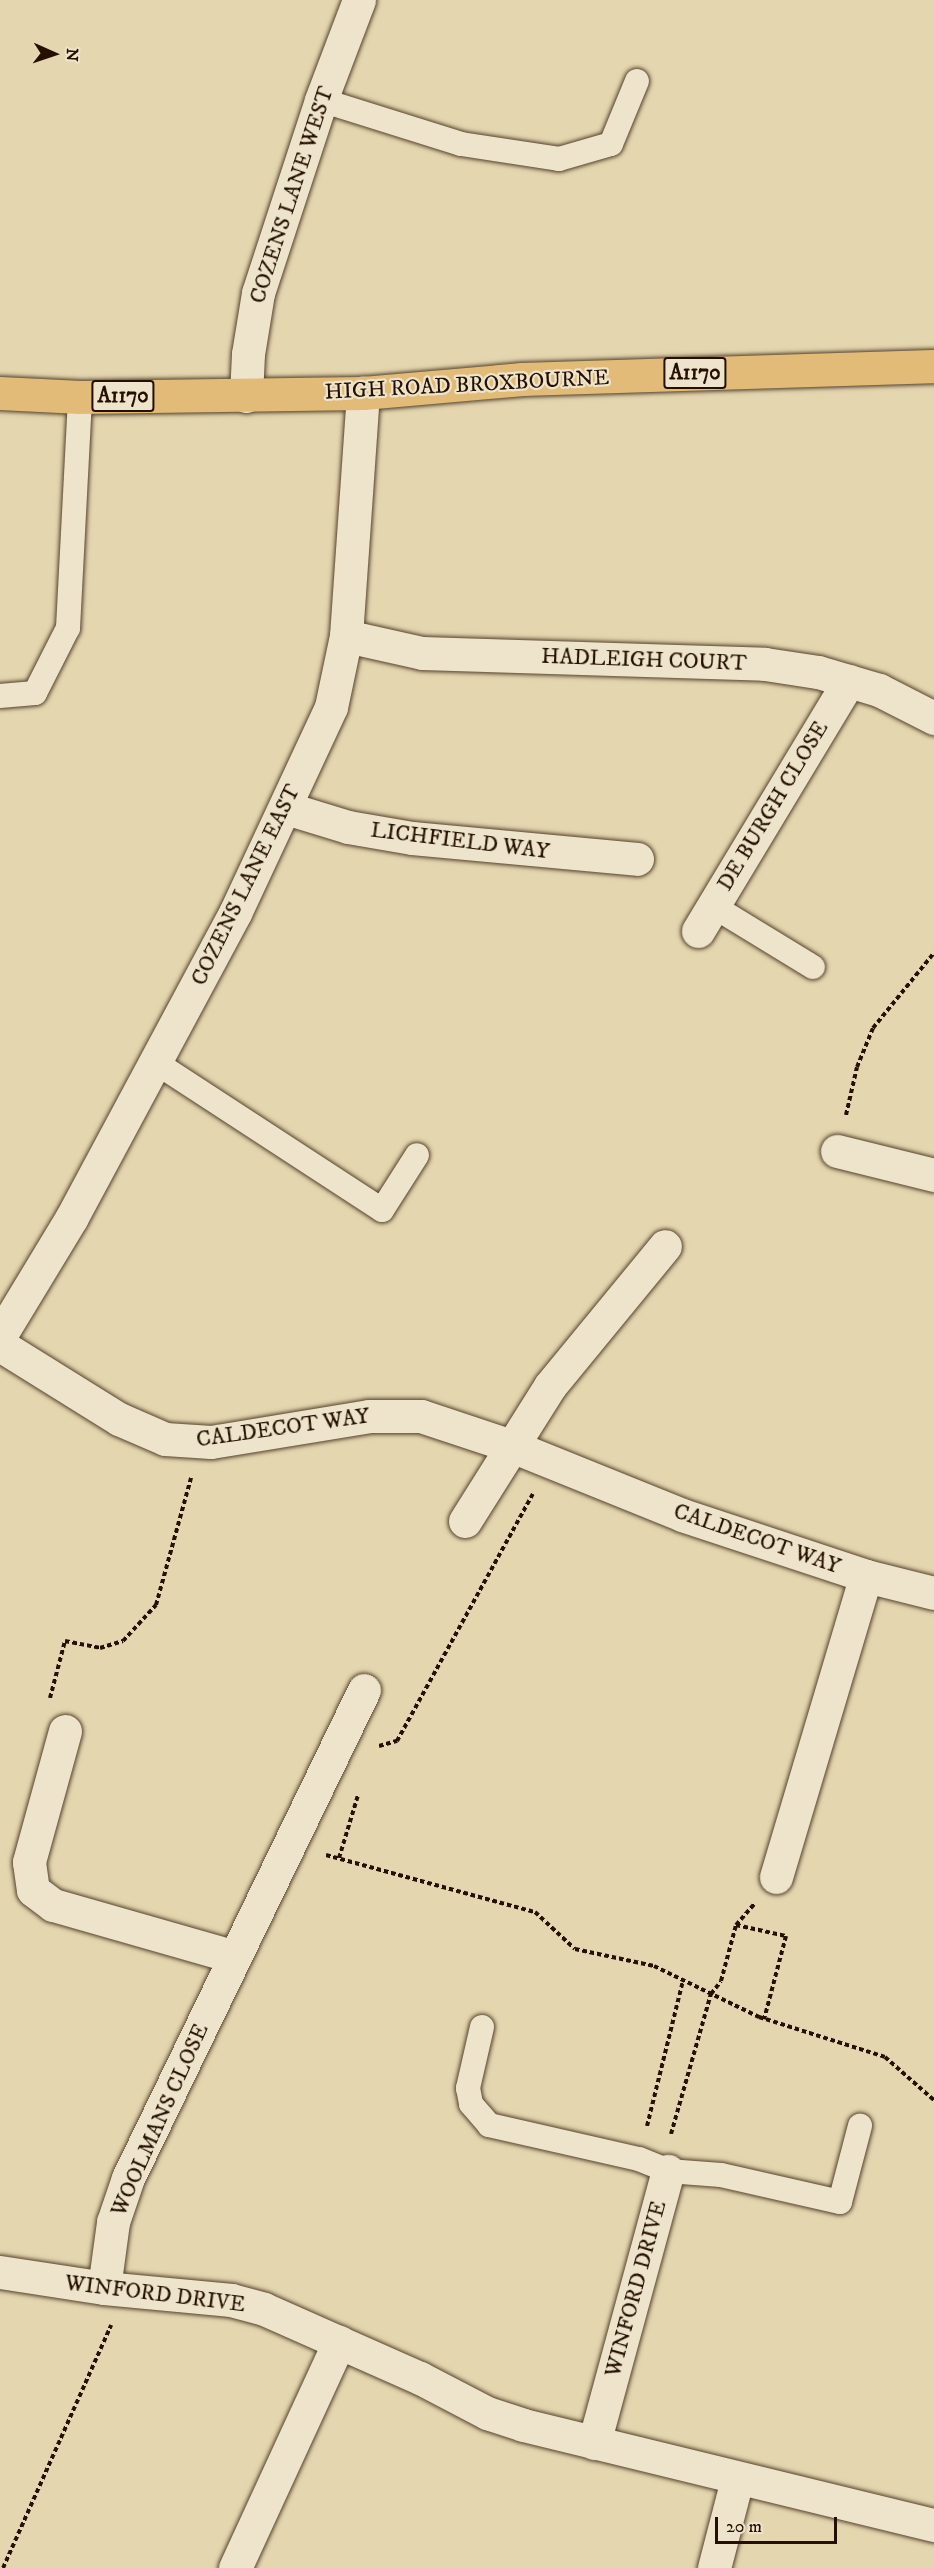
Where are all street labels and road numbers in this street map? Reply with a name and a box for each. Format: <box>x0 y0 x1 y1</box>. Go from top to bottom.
street label: COZENS LANE WEST <box>244 83 340 307</box>
road number: A1170 <box>662 355 728 391</box>
street label: HIGH ROAD BROXBOURNE <box>324 364 610 406</box>
road number: A1170 <box>90 378 156 414</box>
street label: HADLEIGH COURT <box>541 643 747 677</box>
street label: DE BURGH CLOSE <box>712 716 834 896</box>
street label: COZENS LANE EAST <box>186 780 306 990</box>
street label: LICHFIELD WAY <box>369 817 551 865</box>
street label: CALDECOT WAY <box>195 1403 371 1453</box>
street label: CALDECOT WAY <box>670 1498 844 1580</box>
street label: WOOLMANS CLOSE <box>106 2020 214 2220</box>
street label: WINFORD DRIVE <box>600 2198 672 2380</box>
street label: WINFORD DRIVE <box>63 2270 247 2318</box>

